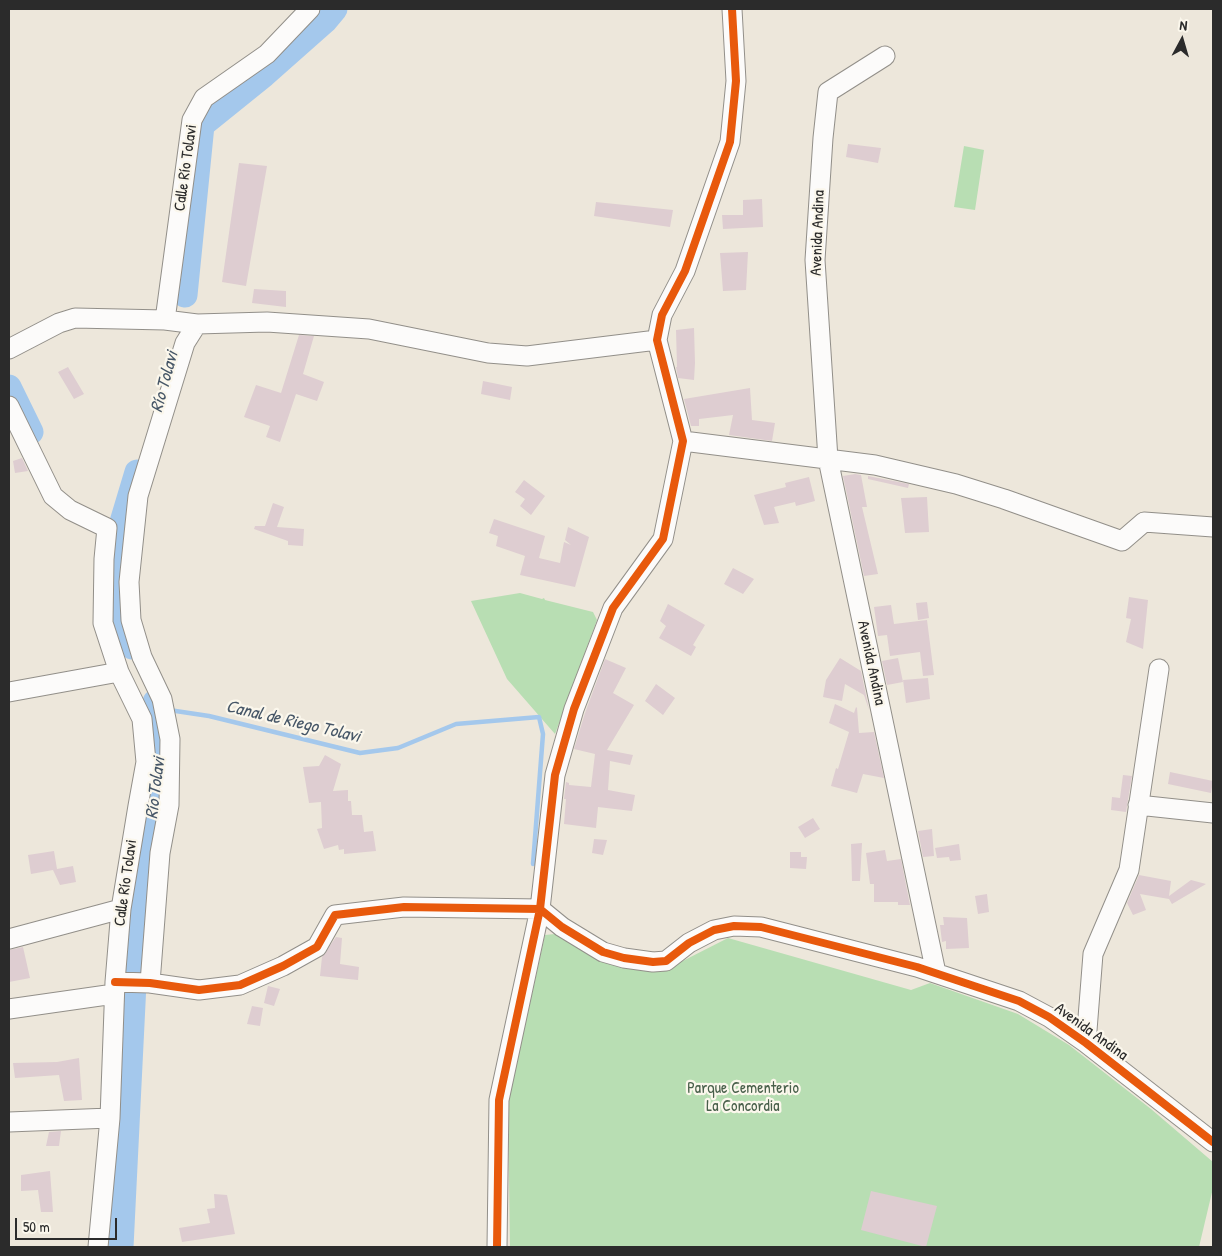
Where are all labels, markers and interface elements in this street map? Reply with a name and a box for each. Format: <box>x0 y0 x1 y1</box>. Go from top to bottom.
north arrow <box>1157 15 1207 65</box>
text: N <box>1179 15 1188 34</box>
street label: Calle Río Tolavi <box>170 123 202 213</box>
street label: Avenida Andina <box>807 190 829 276</box>
water label: Río Tolavi <box>146 349 184 415</box>
street label: Avenida Andina <box>853 619 889 707</box>
water label: Canal de Riego Tolavi <box>224 696 362 748</box>
water label: Río Tolavi <box>141 756 171 820</box>
street label: Calle Río Tolavi <box>110 838 142 928</box>
street label: Avenida Andina <box>1051 999 1131 1065</box>
park label: Parque Cementerio La Concordia <box>687 1079 799 1117</box>
scale bar <box>18 1208 120 1240</box>
text: 50 m <box>23 1216 50 1237</box>

